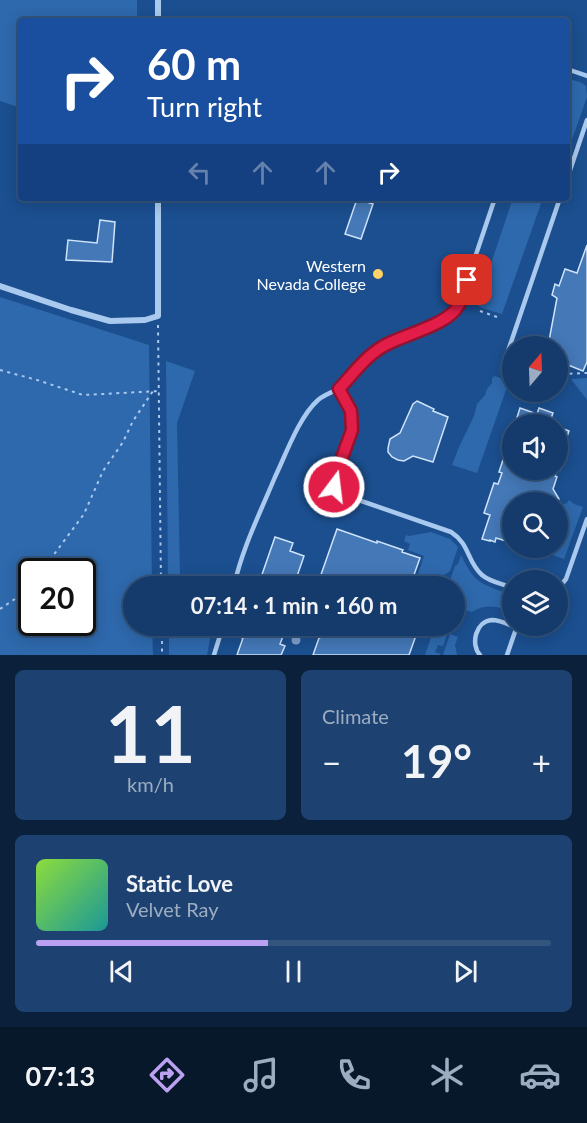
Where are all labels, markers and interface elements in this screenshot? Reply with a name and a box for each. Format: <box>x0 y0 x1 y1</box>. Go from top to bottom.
text: 60 m <box>147 39 241 89</box>
icon: right <box>48 42 126 120</box>
text: Turn right <box>147 90 262 123</box>
icon: left <box>183 156 216 189</box>
icon: ahead <box>246 156 279 189</box>
icon: ahead <box>309 156 342 189</box>
icon: right <box>372 156 405 189</box>
pin <box>441 254 492 305</box>
place label: Western Nevada College <box>256 256 366 293</box>
icon: arrive <box>450 263 483 296</box>
marker: Western Nevada College <box>371 267 385 281</box>
north arrow <box>502 336 568 402</box>
map controls <box>502 336 568 636</box>
button: sound <box>502 414 568 480</box>
position arrow <box>302 455 366 519</box>
button: search <box>502 492 568 558</box>
speed limit sign: 20 <box>18 558 96 636</box>
button: layers <box>502 570 568 636</box>
text: 07:14 · 1 min · 160 m <box>191 592 397 619</box>
text: 11 <box>105 686 196 780</box>
text: Climate <box>322 704 389 728</box>
text: 19° <box>401 734 472 788</box>
text: − <box>322 742 341 782</box>
text: + <box>532 742 551 782</box>
text: km/h <box>127 772 174 796</box>
text: Static Love <box>126 870 233 897</box>
text: Velvet Ray <box>126 897 219 921</box>
icon: previous <box>105 955 138 988</box>
icon: pause <box>277 955 310 988</box>
icon: next <box>449 955 482 988</box>
icon: directions <box>146 1054 188 1096</box>
icon: music <box>240 1054 282 1096</box>
icon: phone <box>333 1054 375 1096</box>
icon: climate <box>426 1054 468 1096</box>
icon: car <box>519 1054 561 1096</box>
text: 07:13 <box>26 1059 95 1092</box>

